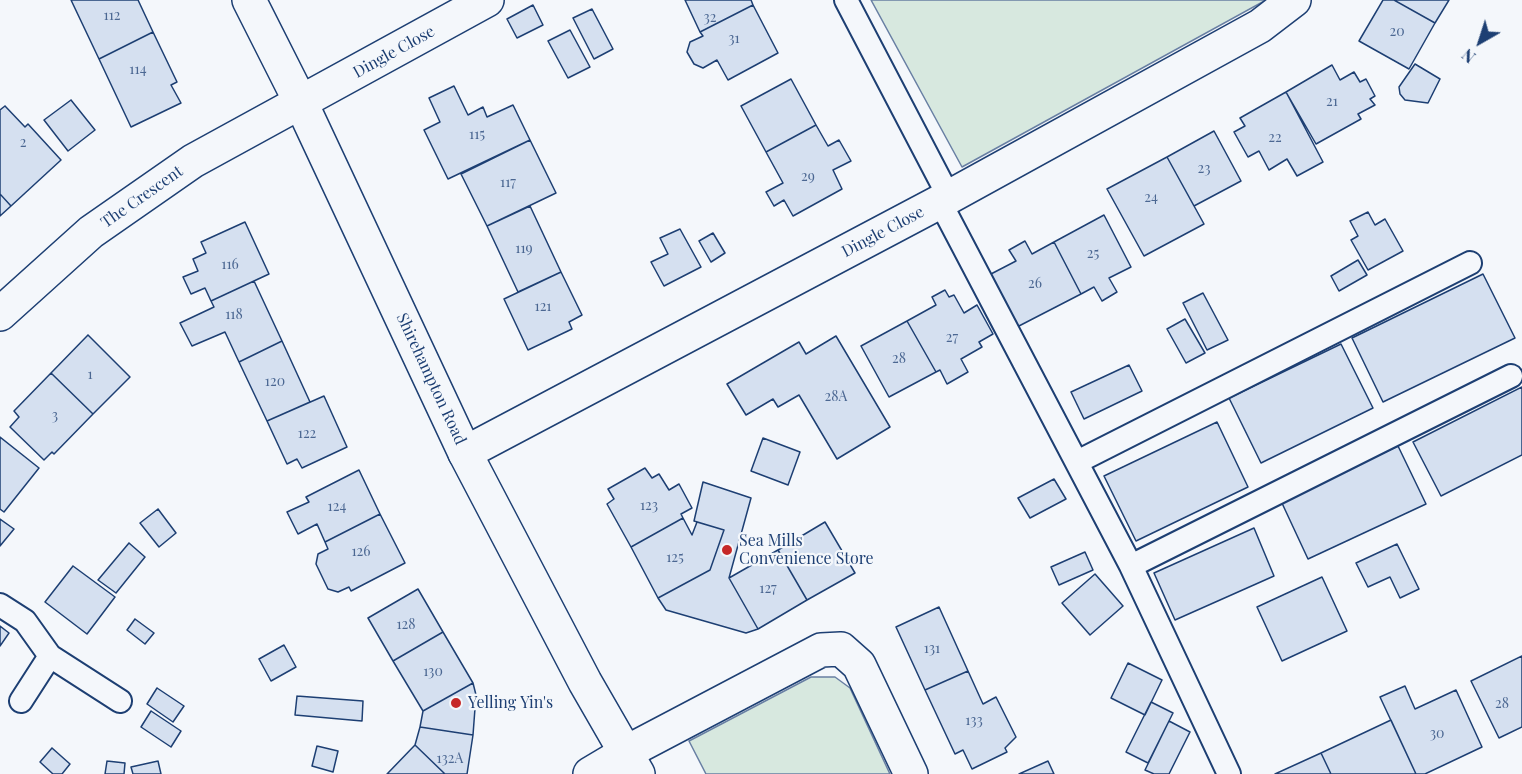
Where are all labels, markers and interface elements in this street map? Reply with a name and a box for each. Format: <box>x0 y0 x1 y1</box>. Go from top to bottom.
house number: 112 <box>103 8 121 24</box>
house number: 32 <box>703 10 717 26</box>
north arrow <box>1450 12 1510 72</box>
street label: Dingle Close <box>350 22 438 82</box>
house number: 20 <box>1389 24 1405 40</box>
house number: 31 <box>728 31 740 47</box>
text: N <box>1457 45 1479 68</box>
house number: 114 <box>129 62 147 78</box>
house number: 21 <box>1326 94 1338 110</box>
house number: 115 <box>469 127 485 143</box>
house number: 22 <box>1268 130 1282 146</box>
house number: 2 <box>20 135 26 151</box>
house number: 23 <box>1197 161 1211 177</box>
street label: The Crescent <box>97 162 187 232</box>
house number: 29 <box>801 169 815 185</box>
house number: 117 <box>500 175 516 191</box>
house number: 24 <box>1144 190 1158 206</box>
street label: Dingle Close <box>839 202 927 262</box>
house number: 119 <box>515 241 533 257</box>
house number: 25 <box>1087 246 1099 262</box>
house number: 116 <box>221 257 239 273</box>
house number: 26 <box>1028 276 1042 292</box>
house number: 121 <box>534 299 552 315</box>
house number: 118 <box>225 307 243 323</box>
street label: Shirehampton Road <box>392 310 470 448</box>
house number: 27 <box>946 330 958 346</box>
house number: 28 <box>892 351 906 367</box>
house number: 1 <box>87 367 93 383</box>
house number: 120 <box>265 374 285 390</box>
house number: 28A <box>825 389 847 405</box>
house number: 3 <box>52 408 58 424</box>
house number: 122 <box>298 426 316 442</box>
house number: 123 <box>640 498 658 514</box>
house number: 124 <box>328 499 346 515</box>
place label: Sea Mills Convenience Store <box>739 531 874 569</box>
marker: Sea Mills Convenience Store <box>720 543 734 557</box>
house number: 126 <box>351 544 371 560</box>
house number: 125 <box>666 550 684 566</box>
house number: 127 <box>759 581 777 597</box>
house number: 128 <box>396 617 416 633</box>
house number: 131 <box>924 641 940 657</box>
house number: 130 <box>423 664 443 680</box>
place label: Yelling Yin's <box>468 693 553 713</box>
marker: Yelling Yin's <box>449 696 463 710</box>
house number: 28 <box>1495 696 1509 712</box>
house number: 133 <box>965 713 983 729</box>
house number: 30 <box>1430 726 1444 742</box>
house number: 132A <box>437 751 463 767</box>

